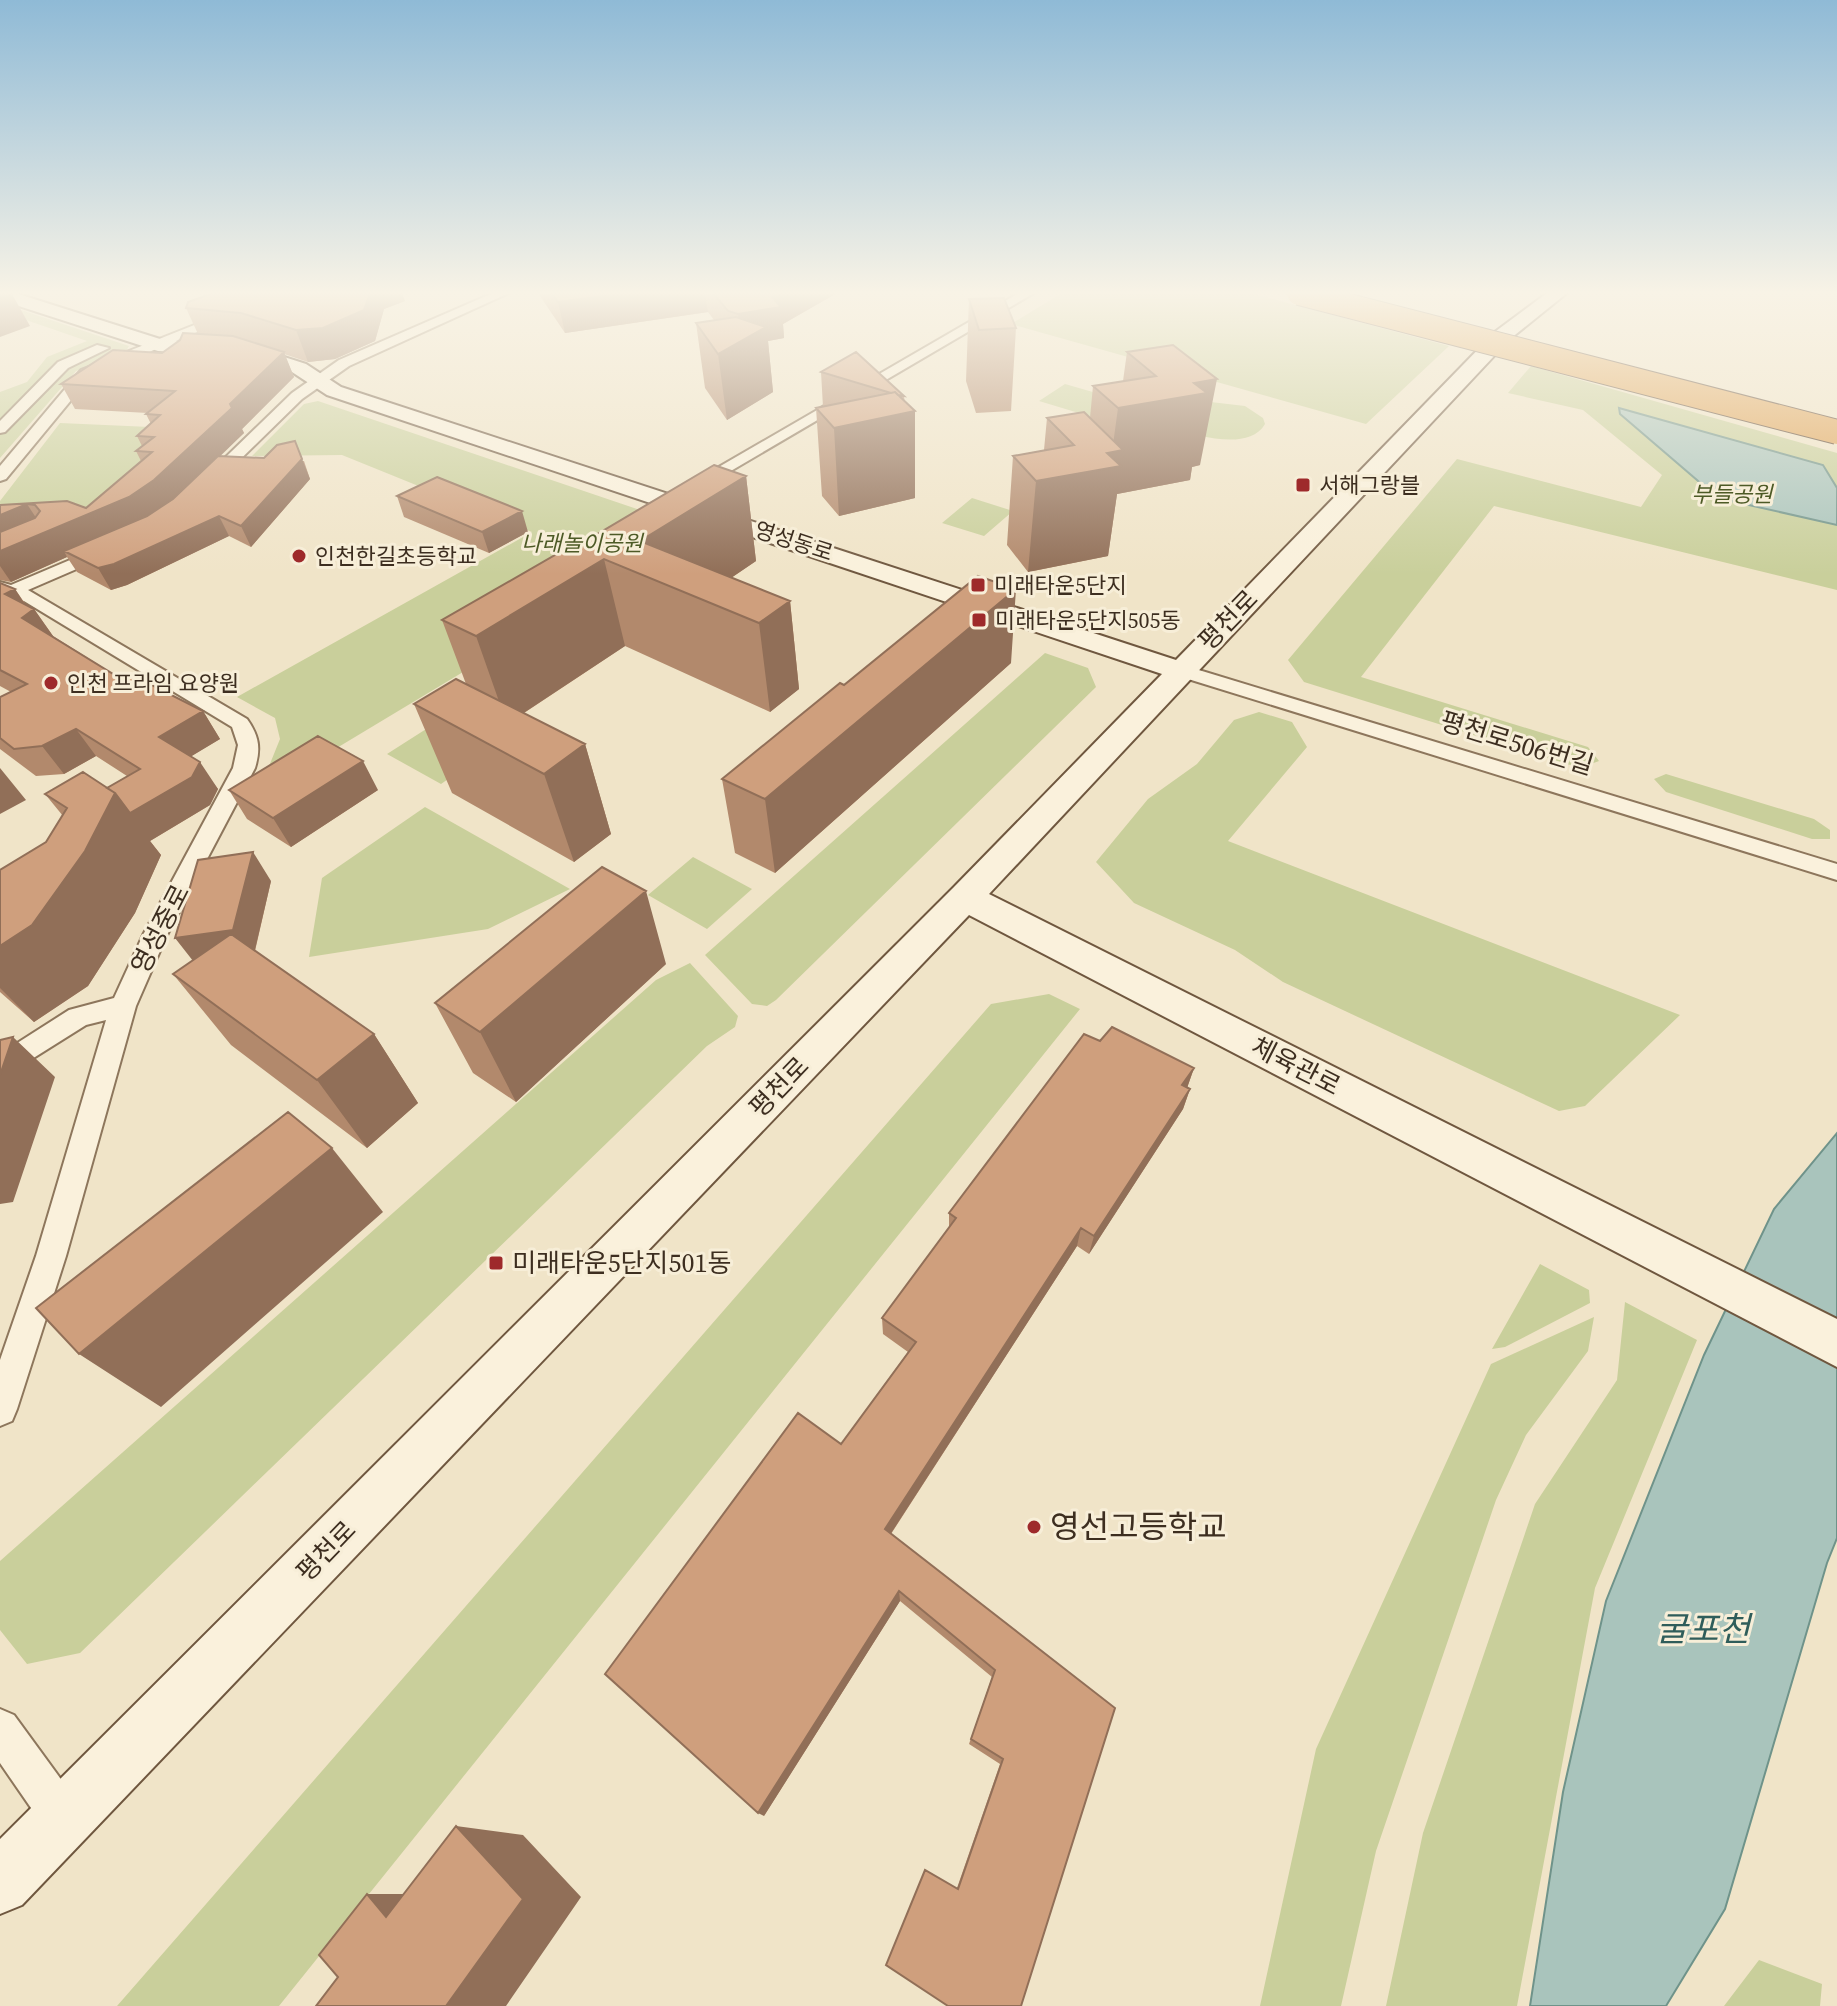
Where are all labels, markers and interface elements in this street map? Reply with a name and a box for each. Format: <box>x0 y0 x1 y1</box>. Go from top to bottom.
place label: 서해그랑블 <box>1319 470 1420 500</box>
marker: 서해그랑블 <box>1294 476 1312 494</box>
park label: 부들공원 <box>1692 479 1774 509</box>
street label: 영성동로 <box>751 514 837 568</box>
park label: 나래놀이공원 <box>521 528 644 558</box>
place label: 인천한길초등학교 <box>315 541 477 571</box>
marker: 인천한길초등학교 <box>290 547 308 565</box>
place label: 미래타운5단지 <box>994 570 1126 600</box>
marker: 미래타운5단지 <box>969 576 987 594</box>
street label: 평천로 <box>1190 582 1266 658</box>
place label: 미래타운5단지505동 <box>995 605 1181 635</box>
marker: 미래타운5단지505동 <box>970 611 988 629</box>
place label: 인천 프라임 요양원 <box>67 668 239 698</box>
marker: 인천 프라임 요양원 <box>42 674 60 692</box>
street label: 평천로506번길 <box>1436 703 1598 783</box>
street label: 영성중로 <box>122 878 198 980</box>
street label: 체육관로 <box>1245 1028 1347 1104</box>
street label: 평천로 <box>741 1049 817 1125</box>
place label: 미래타운5단지501동 <box>512 1245 731 1281</box>
marker: 미래타운5단지501동 <box>487 1254 505 1272</box>
place label: 영선고등학교 <box>1050 1505 1227 1549</box>
street label: 평천로 <box>288 1513 364 1589</box>
marker: 영선고등학교 <box>1025 1518 1043 1536</box>
water label: 굴포천 <box>1656 1606 1754 1652</box>

